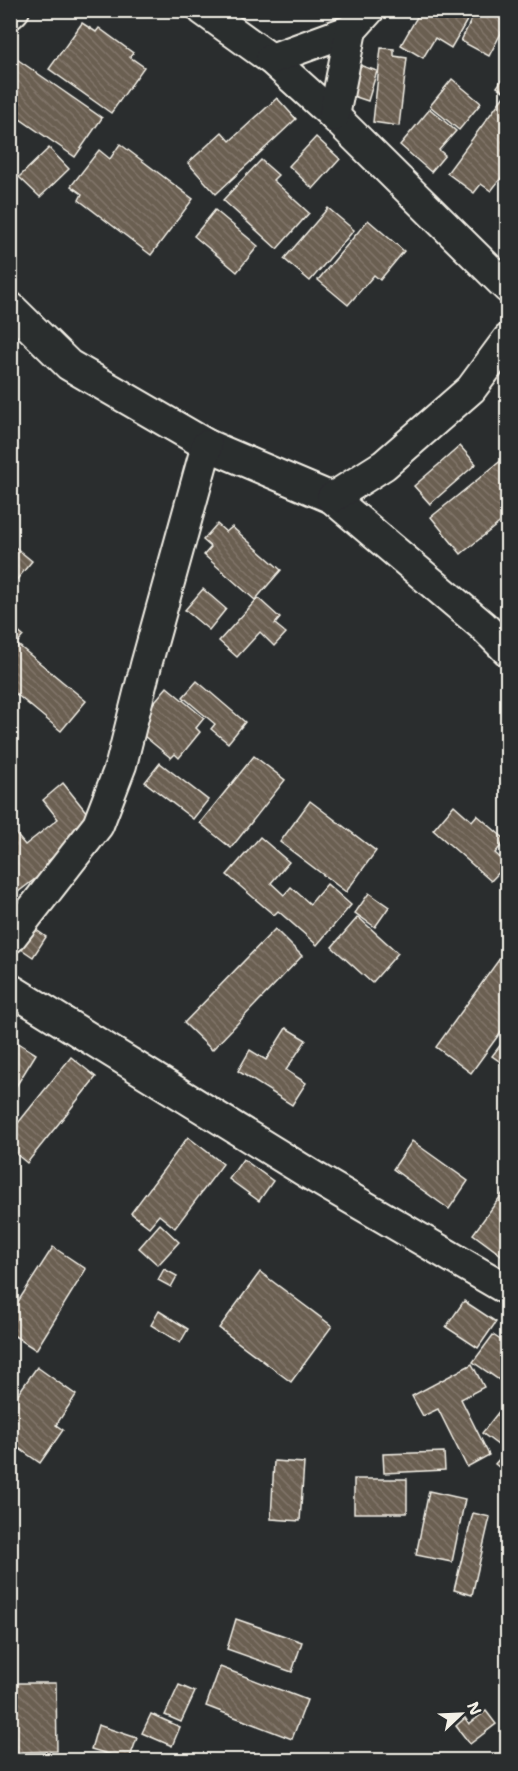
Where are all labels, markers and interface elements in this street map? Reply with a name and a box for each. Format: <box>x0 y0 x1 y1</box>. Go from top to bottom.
north arrow <box>431 1684 491 1744</box>
text: N <box>462 1698 486 1718</box>

